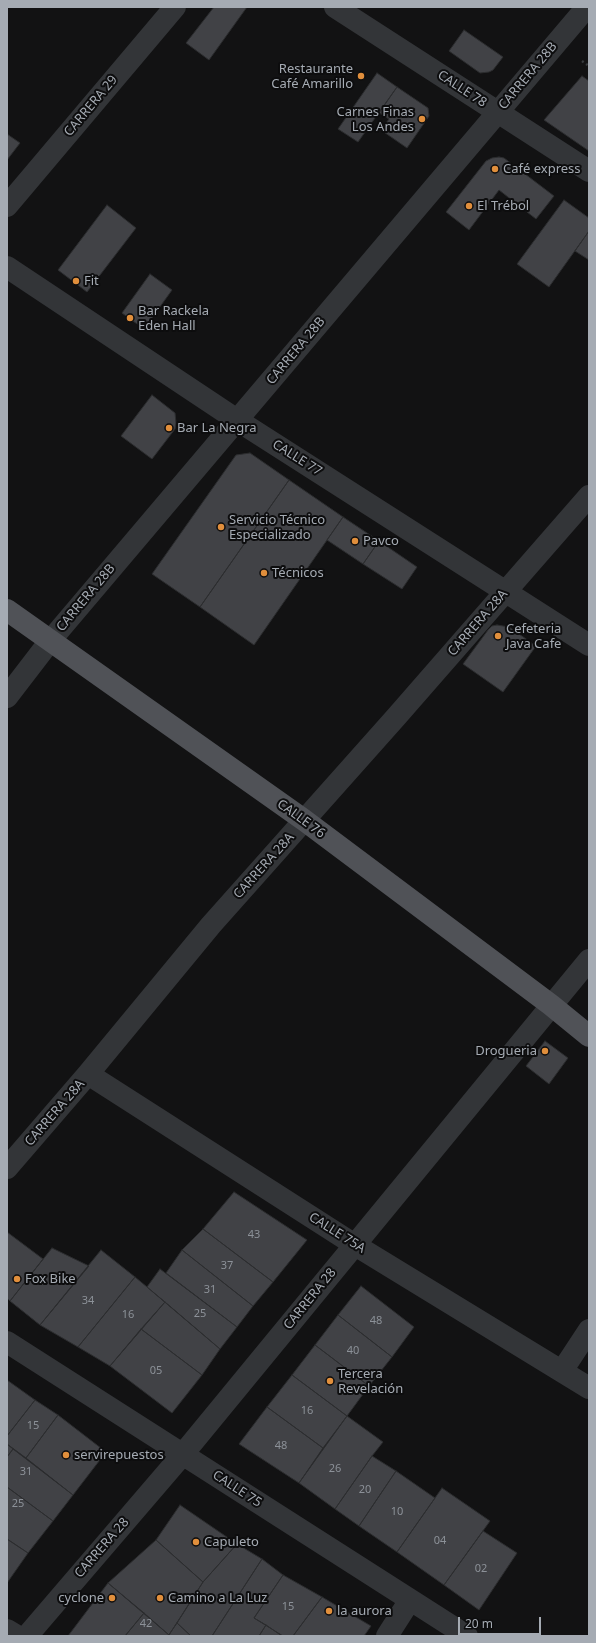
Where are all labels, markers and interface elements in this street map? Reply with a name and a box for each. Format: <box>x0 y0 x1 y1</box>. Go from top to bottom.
street label: CARRERA 28B <box>495 39 561 113</box>
place label: Restaurante Café Amarillo <box>271 61 353 92</box>
street label: CALLE 78 <box>434 67 490 111</box>
marker: Restaurante Café Amarillo <box>356 71 366 81</box>
street label: CARRERA 29 <box>61 72 121 140</box>
place label: Carnes Finas Los Andes <box>336 104 414 135</box>
marker: Carnes Finas Los Andes <box>417 114 427 124</box>
place label: Café express <box>503 161 581 177</box>
marker: Café express <box>490 164 500 174</box>
place label: El Trébol <box>477 198 529 214</box>
marker: El Trébol <box>464 201 474 211</box>
place label: Fit <box>84 273 99 289</box>
marker: Fit <box>71 276 81 286</box>
place label: Bar Rackela Eden Hall <box>138 303 209 334</box>
marker: Bar Rackela Eden Hall <box>125 313 135 323</box>
street label: CARRERA 28B <box>263 314 329 388</box>
place label: Bar La Negra <box>177 420 257 436</box>
marker: Bar La Negra <box>164 423 174 433</box>
street label: CALLE 77 <box>269 437 325 479</box>
place label: Servicio Técnico Especializado <box>229 512 325 543</box>
marker: Servicio Técnico Especializado <box>216 522 226 532</box>
place label: Pavco <box>363 533 399 549</box>
marker: Pavco <box>350 536 360 546</box>
street label: CARRERA 28B <box>53 561 119 635</box>
place label: Técnicos <box>272 565 324 581</box>
marker: Técnicos <box>259 568 269 578</box>
street label: CARRERA 28A <box>445 587 511 659</box>
place label: Cefeteria Java Cafe <box>506 621 561 652</box>
marker: Cefeteria Java Cafe <box>493 631 503 641</box>
street label: CALLE 76 <box>274 796 328 842</box>
street label: CARRERA 28A <box>230 830 298 902</box>
place label: Drogueria <box>475 1043 537 1059</box>
marker: Drogueria <box>540 1046 550 1056</box>
street label: CARRERA 28A <box>22 1077 88 1149</box>
street label: CALLE 75A <box>306 1209 368 1257</box>
house number: 43 <box>248 1228 260 1242</box>
house number: 37 <box>221 1259 233 1273</box>
street label: CARRERA 28 <box>280 1265 340 1333</box>
place label: Fox Bike <box>25 1271 76 1287</box>
marker: Fox Bike <box>12 1274 22 1284</box>
house number: 31 <box>204 1283 216 1297</box>
house number: 34 <box>82 1294 94 1308</box>
house number: 25 <box>194 1307 206 1321</box>
house number: 16 <box>122 1308 134 1322</box>
house number: 48 <box>370 1314 382 1328</box>
house number: 40 <box>347 1344 359 1358</box>
house number: 05 <box>150 1364 162 1378</box>
place label: Tercera Revelación <box>338 1366 403 1397</box>
marker: Tercera Revelación <box>325 1376 335 1386</box>
house number: 16 <box>301 1404 313 1418</box>
house number: 15 <box>27 1419 39 1433</box>
house number: 48 <box>275 1439 287 1453</box>
place label: servirepuestos <box>74 1447 164 1463</box>
marker: servirepuestos <box>61 1450 71 1460</box>
house number: 26 <box>329 1462 341 1476</box>
house number: 31 <box>20 1465 32 1479</box>
street label: CALLE 75 <box>209 1467 265 1511</box>
house number: 20 <box>359 1483 371 1497</box>
house number: 25 <box>12 1497 24 1511</box>
house number: 10 <box>391 1505 403 1519</box>
street label: CARRERA 28 <box>72 1515 132 1581</box>
place label: Capuleto <box>204 1534 259 1550</box>
house number: 04 <box>434 1534 446 1548</box>
marker: Capuleto <box>191 1537 201 1547</box>
house number: 02 <box>475 1562 487 1576</box>
place label: cyclone <box>58 1590 104 1606</box>
place label: Camino a La Luz <box>168 1590 267 1606</box>
marker: cyclone <box>107 1593 117 1603</box>
marker: Camino a La Luz <box>155 1593 165 1603</box>
house number: 15 <box>282 1600 294 1614</box>
place label: la aurora <box>337 1603 392 1619</box>
marker: la aurora <box>324 1606 334 1616</box>
scale bar <box>460 1609 543 1635</box>
text: 20 m <box>465 1615 493 1632</box>
house number: 42 <box>140 1617 152 1631</box>

